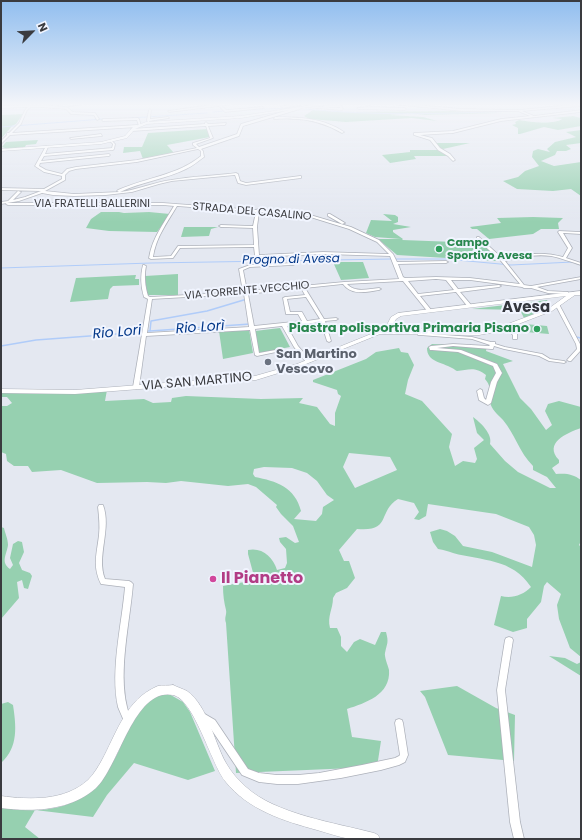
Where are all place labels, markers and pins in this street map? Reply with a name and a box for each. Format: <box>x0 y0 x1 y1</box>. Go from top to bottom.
place label: Campo Sportivo Avesa <box>447 236 532 262</box>
marker: Campo Sportivo Avesa <box>434 244 444 254</box>
place label: Piastra polisportiva Primaria Pisano <box>289 321 529 337</box>
marker: Piastra polisportiva Primaria Pisano <box>532 324 542 334</box>
place label: San Martino Vescovo <box>276 347 357 378</box>
marker: San Martino Vescovo <box>263 357 273 367</box>
place label: Il Pianetto <box>221 569 303 589</box>
marker: Il Pianetto <box>208 574 218 584</box>

